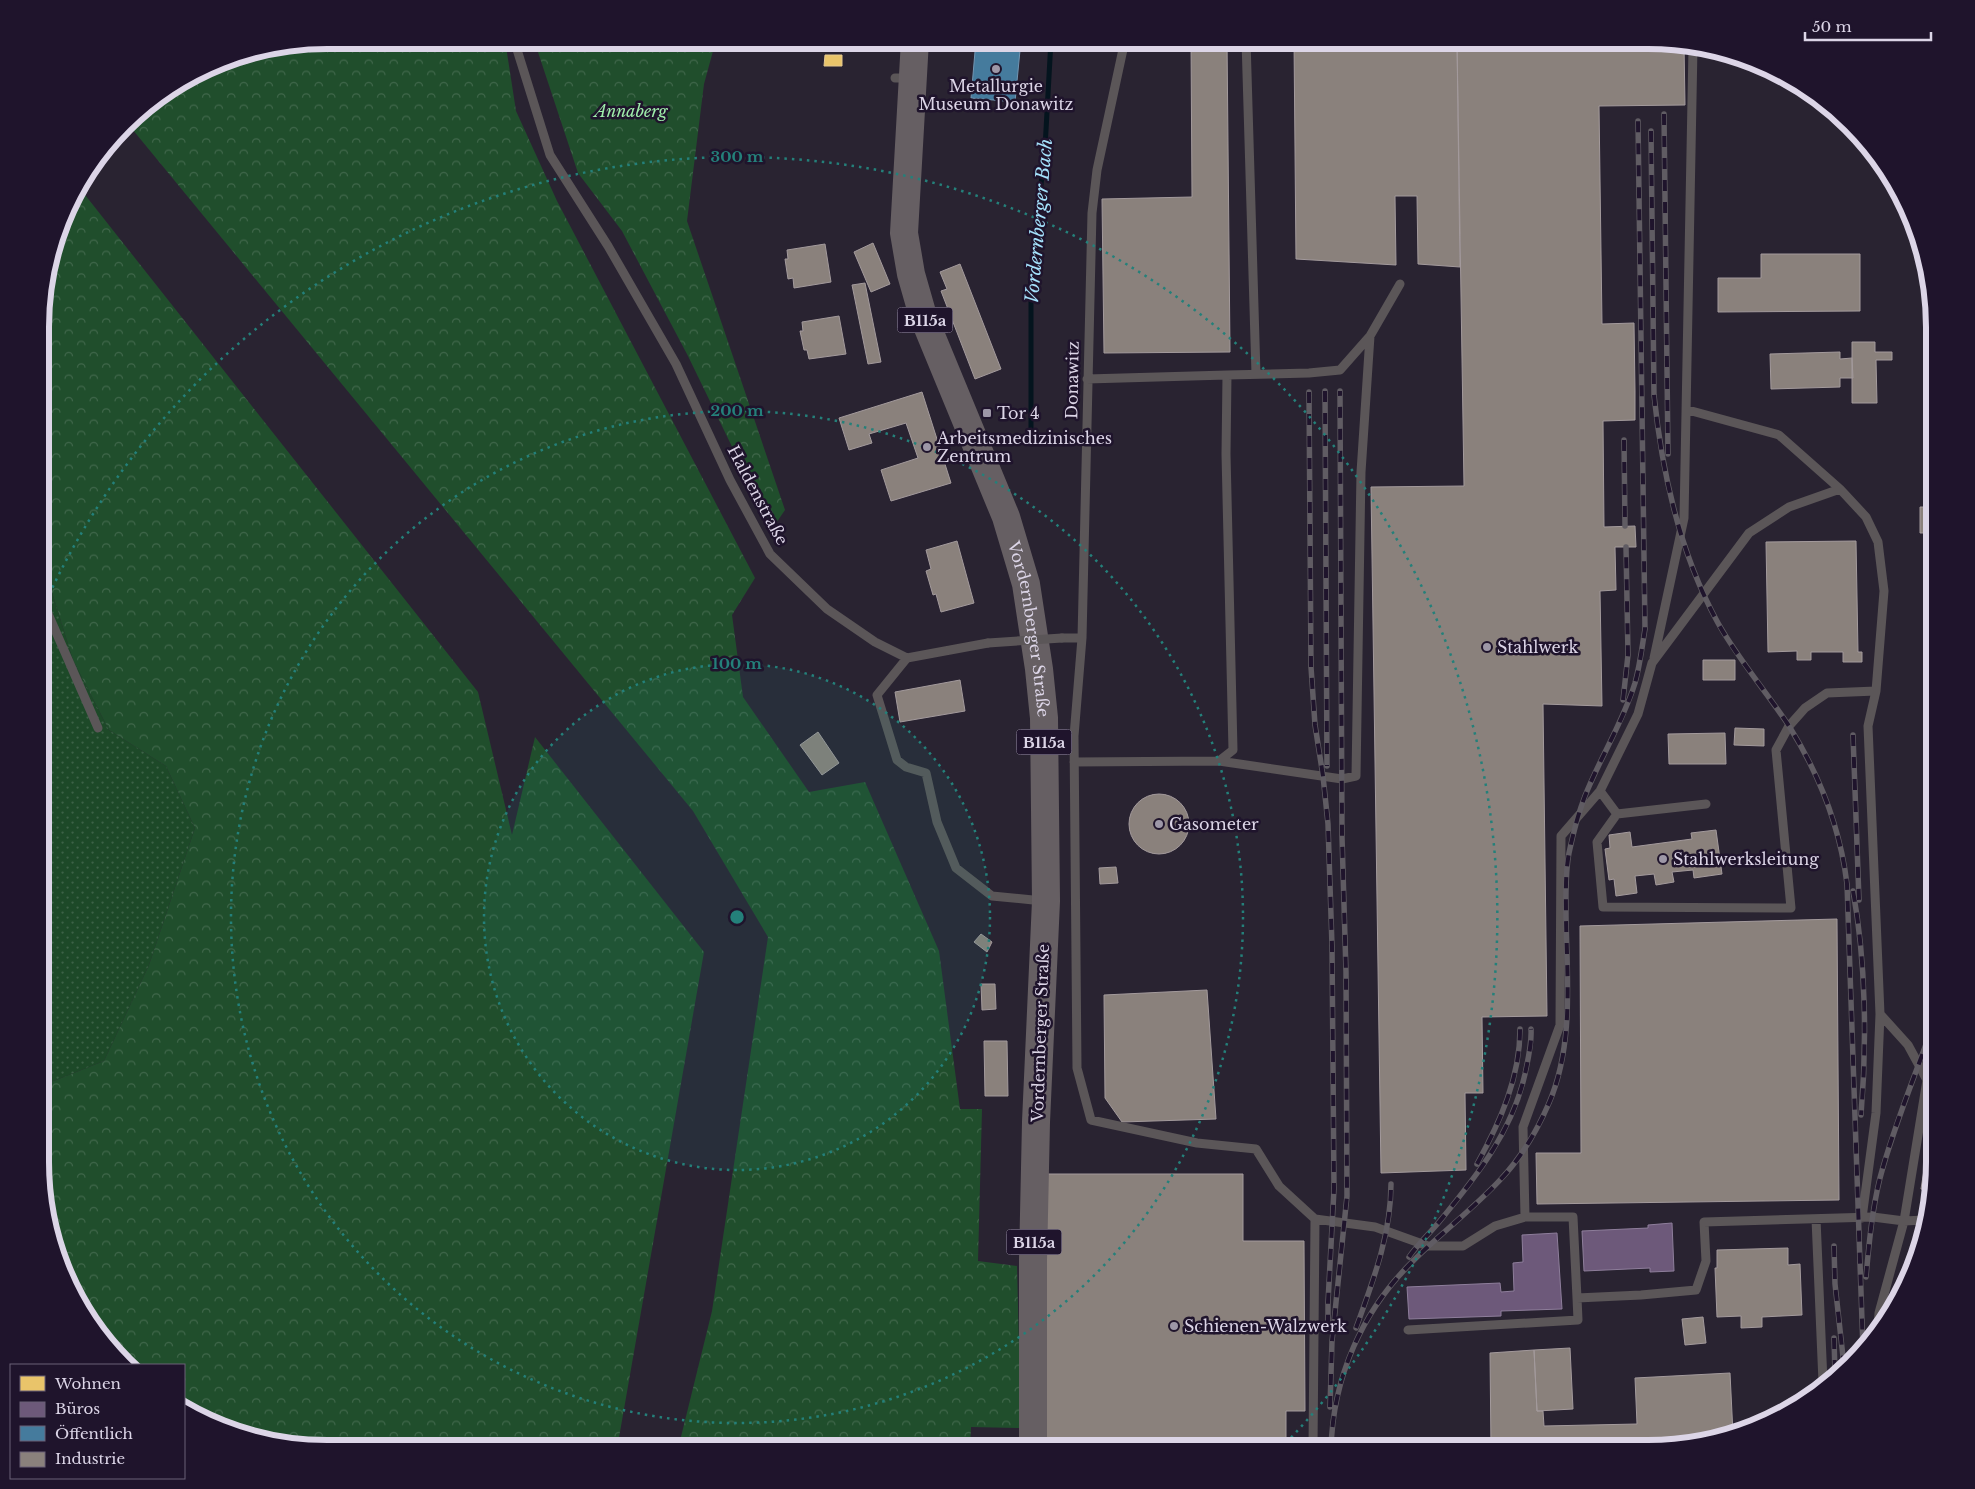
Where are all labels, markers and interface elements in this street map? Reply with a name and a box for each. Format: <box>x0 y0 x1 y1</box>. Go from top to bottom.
scale bar <box>1805 10 1931 42</box>
text: 50 m <box>1812 17 1852 36</box>
marker: Metallurgie Museum Donawitz <box>990 63 1002 75</box>
place label: Metallurgie Museum Donawitz <box>919 76 1074 114</box>
park label: Annaberg <box>593 101 669 121</box>
water label: Vordernberger Bach <box>1021 137 1057 305</box>
text: 300 m <box>711 147 764 166</box>
road number: B115a <box>898 308 952 332</box>
street label: Donawitz <box>1061 341 1083 419</box>
text: 200 m <box>711 401 764 420</box>
place label: Tor 4 <box>997 403 1040 423</box>
marker: Tor 4 <box>981 407 993 419</box>
place label: Arbeitsmedizinisches Zentrum <box>936 428 1112 466</box>
marker: Arbeitsmedizinisches Zentrum <box>921 441 933 453</box>
street label: Haldenstraße <box>723 442 793 548</box>
street label: Vordernberger Straße <box>1003 538 1054 718</box>
place label: Stahlwerk <box>1497 637 1578 657</box>
marker: Stahlwerk <box>1481 641 1493 653</box>
text: 100 m <box>712 654 762 673</box>
road number: B115a <box>1016 730 1072 754</box>
place label: Gasometer <box>1169 814 1259 834</box>
marker: Gasometer <box>1153 818 1165 830</box>
place label: Stahlwerksleitung <box>1673 849 1819 869</box>
marker: Stahlwerksleitung <box>1657 853 1669 865</box>
centre of rings <box>728 908 746 926</box>
street label: Vordernberger Straße <box>1027 944 1053 1123</box>
road number: B115a <box>1006 1230 1062 1254</box>
place label: Schienen-Walzwerk <box>1184 1316 1347 1336</box>
marker: Schienen-Walzwerk <box>1168 1320 1180 1332</box>
legend <box>10 1364 185 1479</box>
text: Wohnen <box>54 1374 121 1393</box>
text: Büros <box>55 1399 100 1418</box>
text: Öffentlich <box>55 1424 133 1443</box>
text: Industrie <box>55 1449 125 1468</box>

